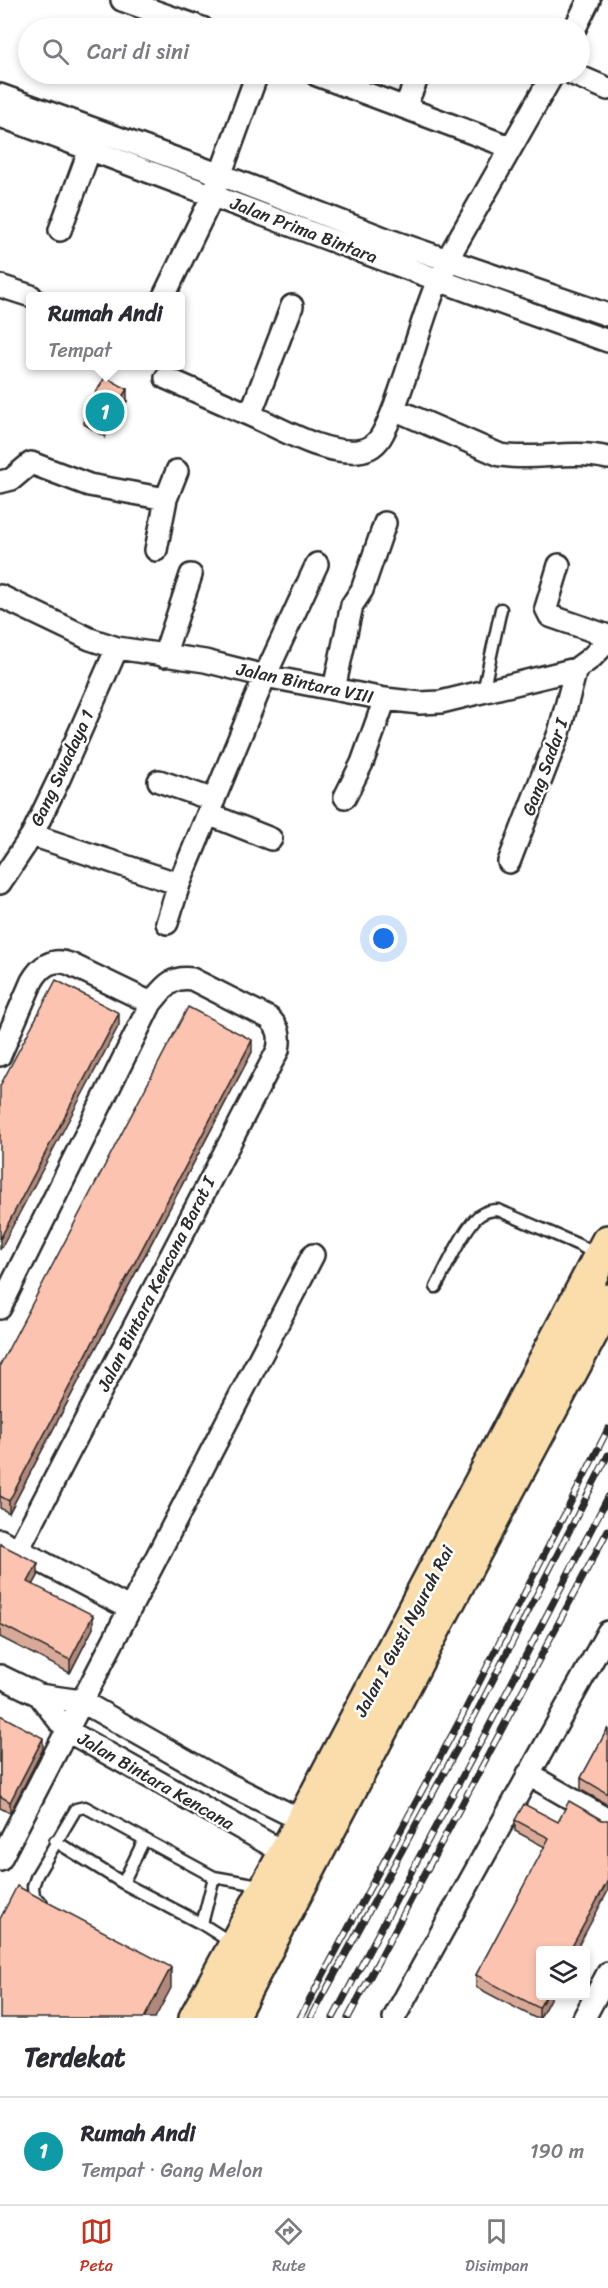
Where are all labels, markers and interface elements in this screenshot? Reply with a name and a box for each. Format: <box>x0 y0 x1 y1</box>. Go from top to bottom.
search box <box>18 18 590 84</box>
text: Cari di sini <box>87 32 189 71</box>
icon: search <box>39 35 72 68</box>
street label: Jalan Prima Bintara <box>225 187 382 273</box>
popup <box>26 292 185 370</box>
text: Rumah Andi <box>48 294 163 333</box>
text: Tempat <box>48 333 112 368</box>
pin: 1 <box>86 390 124 434</box>
street label: Jalan Bintara VIII <box>233 653 377 713</box>
street label: Gang Swadaya 1 <box>21 704 103 832</box>
street label: Gang Sadar I <box>513 712 578 820</box>
your location <box>369 924 398 953</box>
street label: Jalan Bintara Kencana Barat I <box>87 1169 225 1398</box>
street label: Jalan I Gusti Ngurah Rai <box>345 1539 463 1723</box>
street label: Jalan Bintara Kencana <box>71 1723 241 1839</box>
map controls <box>536 1946 590 2000</box>
button: layers <box>536 1946 590 2000</box>
text: Terdekat <box>24 2034 125 2080</box>
text: Rumah Andi <box>81 2114 195 2153</box>
text: 1 <box>39 2134 48 2169</box>
text: 190 m <box>530 2134 584 2169</box>
text: Tempat · Gang Melon <box>81 2153 263 2188</box>
tab: Peta <box>80 2215 113 2280</box>
tab: Rute <box>272 2215 306 2280</box>
tab: Disimpan <box>465 2215 528 2280</box>

